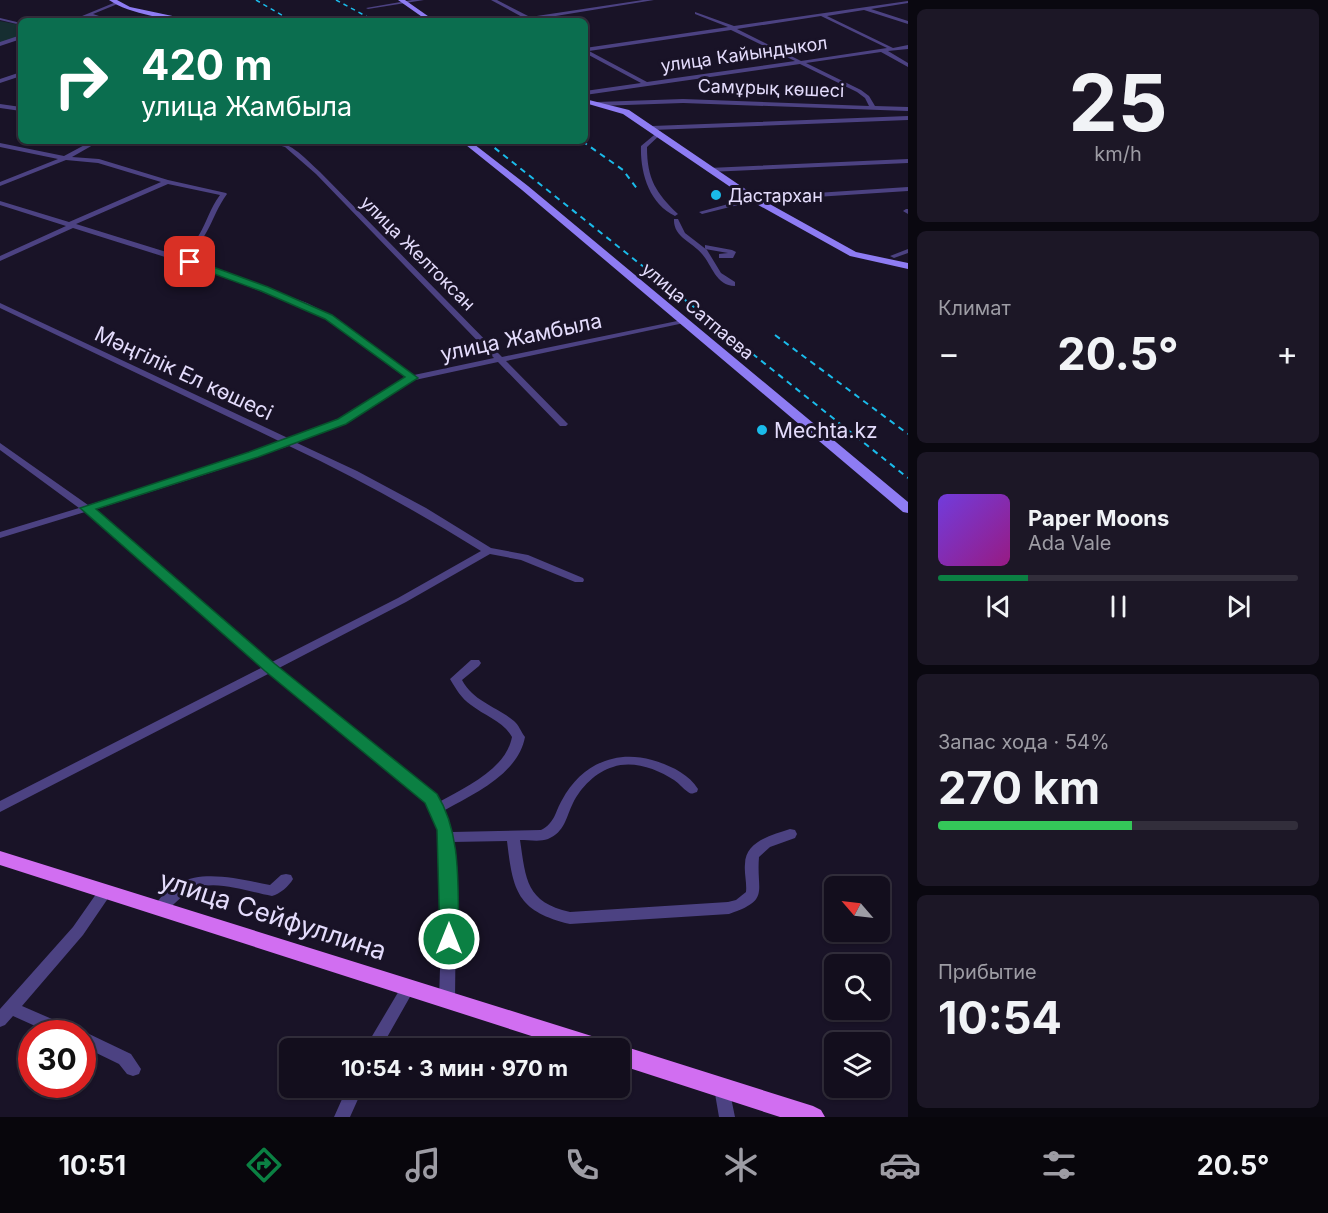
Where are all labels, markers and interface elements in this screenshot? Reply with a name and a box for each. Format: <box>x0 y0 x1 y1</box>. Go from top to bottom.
street label: улица Кайындыкол <box>659 32 829 76</box>
text: 420 m <box>141 39 272 90</box>
icon: right <box>42 42 120 120</box>
text: 25 <box>1069 55 1168 150</box>
street label: Самұрық көшесі <box>697 75 845 101</box>
text: улица Жамбыла <box>141 90 352 123</box>
text: km/h <box>1094 142 1142 166</box>
place label: Дастархан <box>728 185 823 206</box>
marker: Дастархан <box>709 188 723 202</box>
street label: улица Желтоксан <box>356 191 480 315</box>
pin <box>164 236 215 287</box>
icon: arrive <box>173 245 206 278</box>
street label: улица Сатпаева <box>638 258 758 364</box>
text: Климат <box>938 296 1011 320</box>
street label: улица Жамбыла <box>438 308 604 366</box>
street label: Мәңгілік Ел көшесі <box>91 321 277 425</box>
text: 20.5° <box>1057 326 1179 381</box>
text: − <box>938 333 960 373</box>
text: + <box>1276 333 1298 373</box>
place label: Mechta.kz <box>774 418 878 443</box>
marker: Mechta.kz <box>755 423 769 437</box>
text: Paper Moons <box>1028 505 1169 531</box>
text: Ada Vale <box>1028 531 1111 555</box>
icon: previous <box>982 590 1015 623</box>
icon: pause <box>1102 590 1135 623</box>
icon: next <box>1222 590 1255 623</box>
text: Запас хода · 54% <box>938 730 1110 754</box>
text: 270 km <box>938 760 1100 815</box>
street label: улица Сейфуллина <box>156 864 390 966</box>
north arrow <box>824 876 890 942</box>
map controls <box>824 876 890 1098</box>
position arrow <box>417 907 481 971</box>
button: search <box>824 954 890 1020</box>
text: Прибытие <box>938 960 1037 984</box>
text: 10:54 <box>938 990 1062 1045</box>
speed limit sign: 30 <box>18 1020 96 1098</box>
button: layers <box>824 1032 890 1098</box>
text: 10:54 · 3 мин · 970 m <box>341 1055 568 1081</box>
icon: directions <box>243 1144 285 1186</box>
icon: music <box>402 1144 444 1186</box>
icon: phone <box>561 1144 603 1186</box>
icon: climate <box>720 1144 762 1186</box>
icon: car <box>879 1144 921 1186</box>
icon: filters <box>1038 1144 1080 1186</box>
text: 10:51 <box>58 1149 126 1182</box>
text: 20.5° <box>1197 1149 1269 1182</box>

